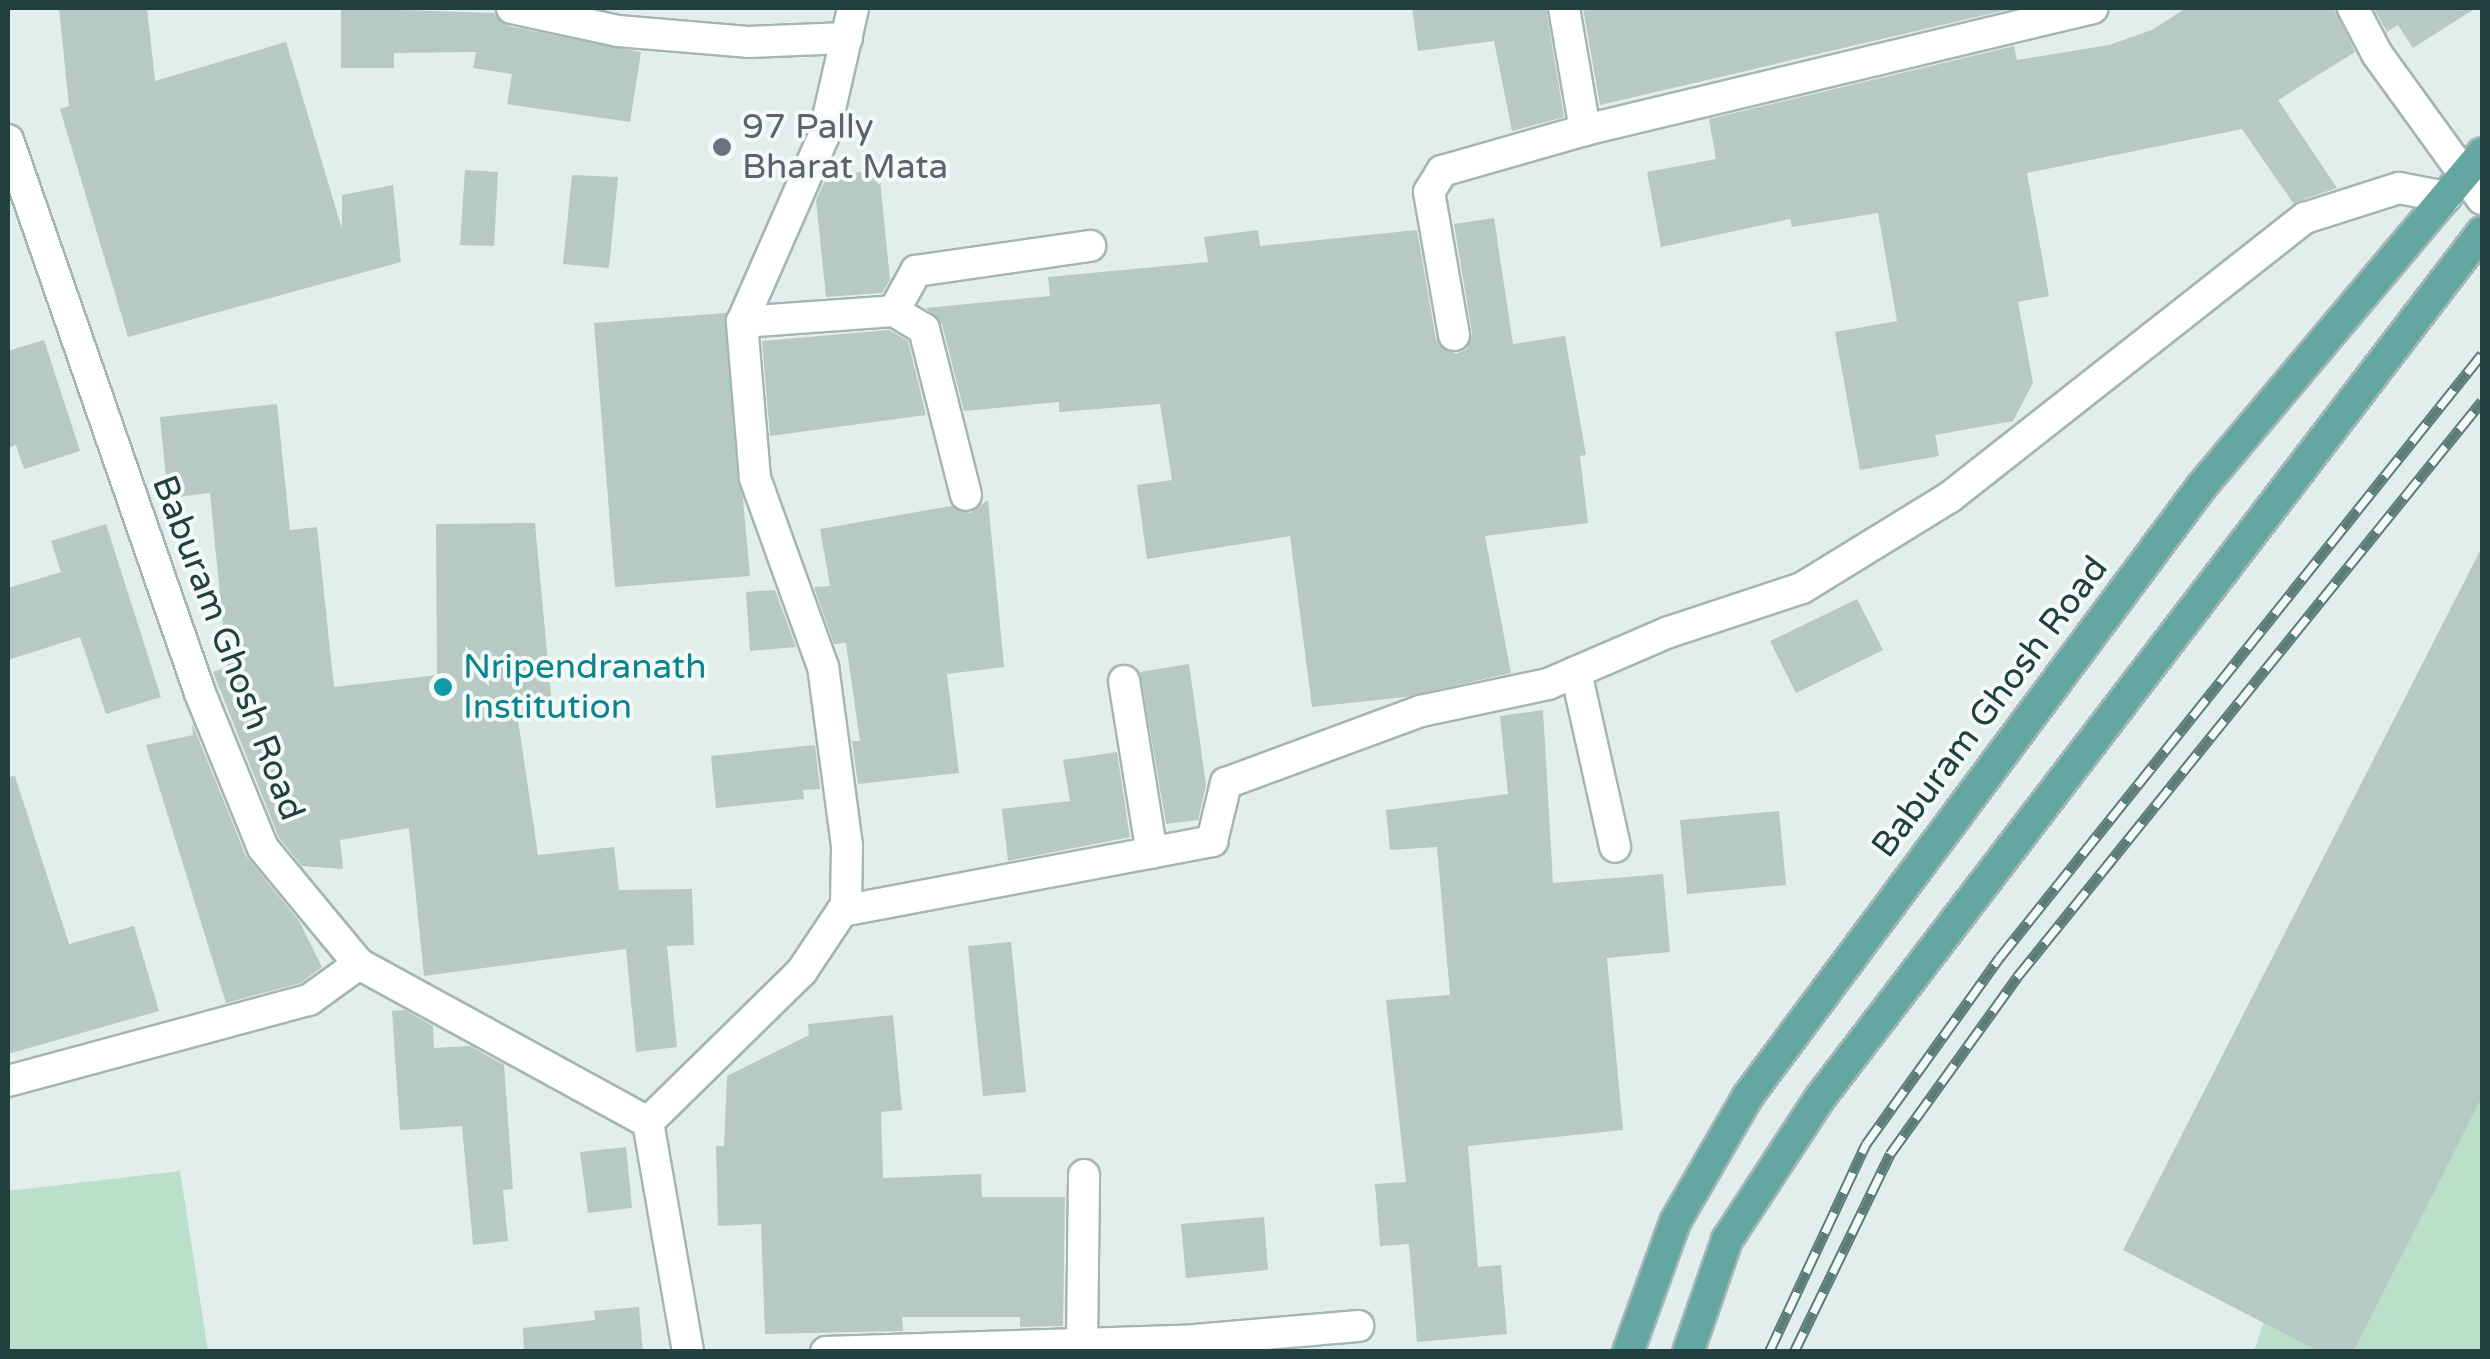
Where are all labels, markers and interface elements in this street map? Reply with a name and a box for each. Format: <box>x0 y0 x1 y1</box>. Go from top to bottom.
place label: 97 Pally Bharat Mata <box>742 106 948 188</box>
marker: 97 Pally Bharat Mata <box>711 136 733 158</box>
street label: Baburam Ghosh Road <box>143 470 313 826</box>
street label: Baburam Ghosh Road <box>1863 548 2117 866</box>
place label: Nripendranath Institution <box>463 646 706 728</box>
marker: Nripendranath Institution <box>432 676 454 698</box>

